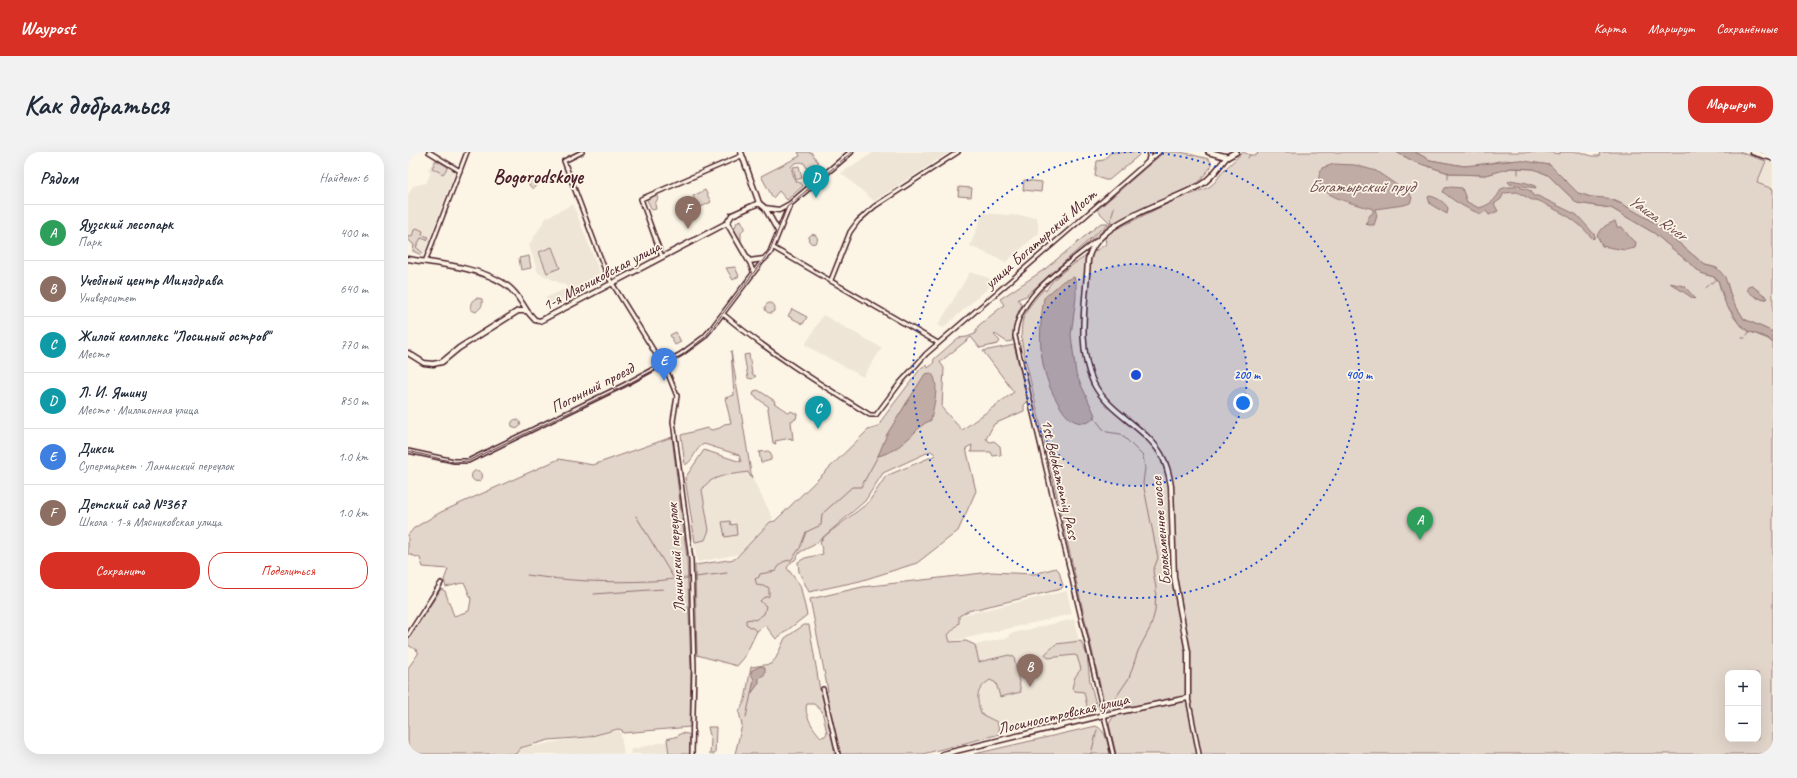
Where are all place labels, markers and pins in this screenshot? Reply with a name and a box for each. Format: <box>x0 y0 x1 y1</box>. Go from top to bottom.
pin: D <box>803 165 829 198</box>
pin: F <box>675 196 701 229</box>
pin: E <box>651 348 677 381</box>
centre of rings <box>1129 368 1143 382</box>
pin: C <box>805 396 831 429</box>
pin: A <box>1407 507 1433 540</box>
pin: B <box>1017 654 1043 687</box>

